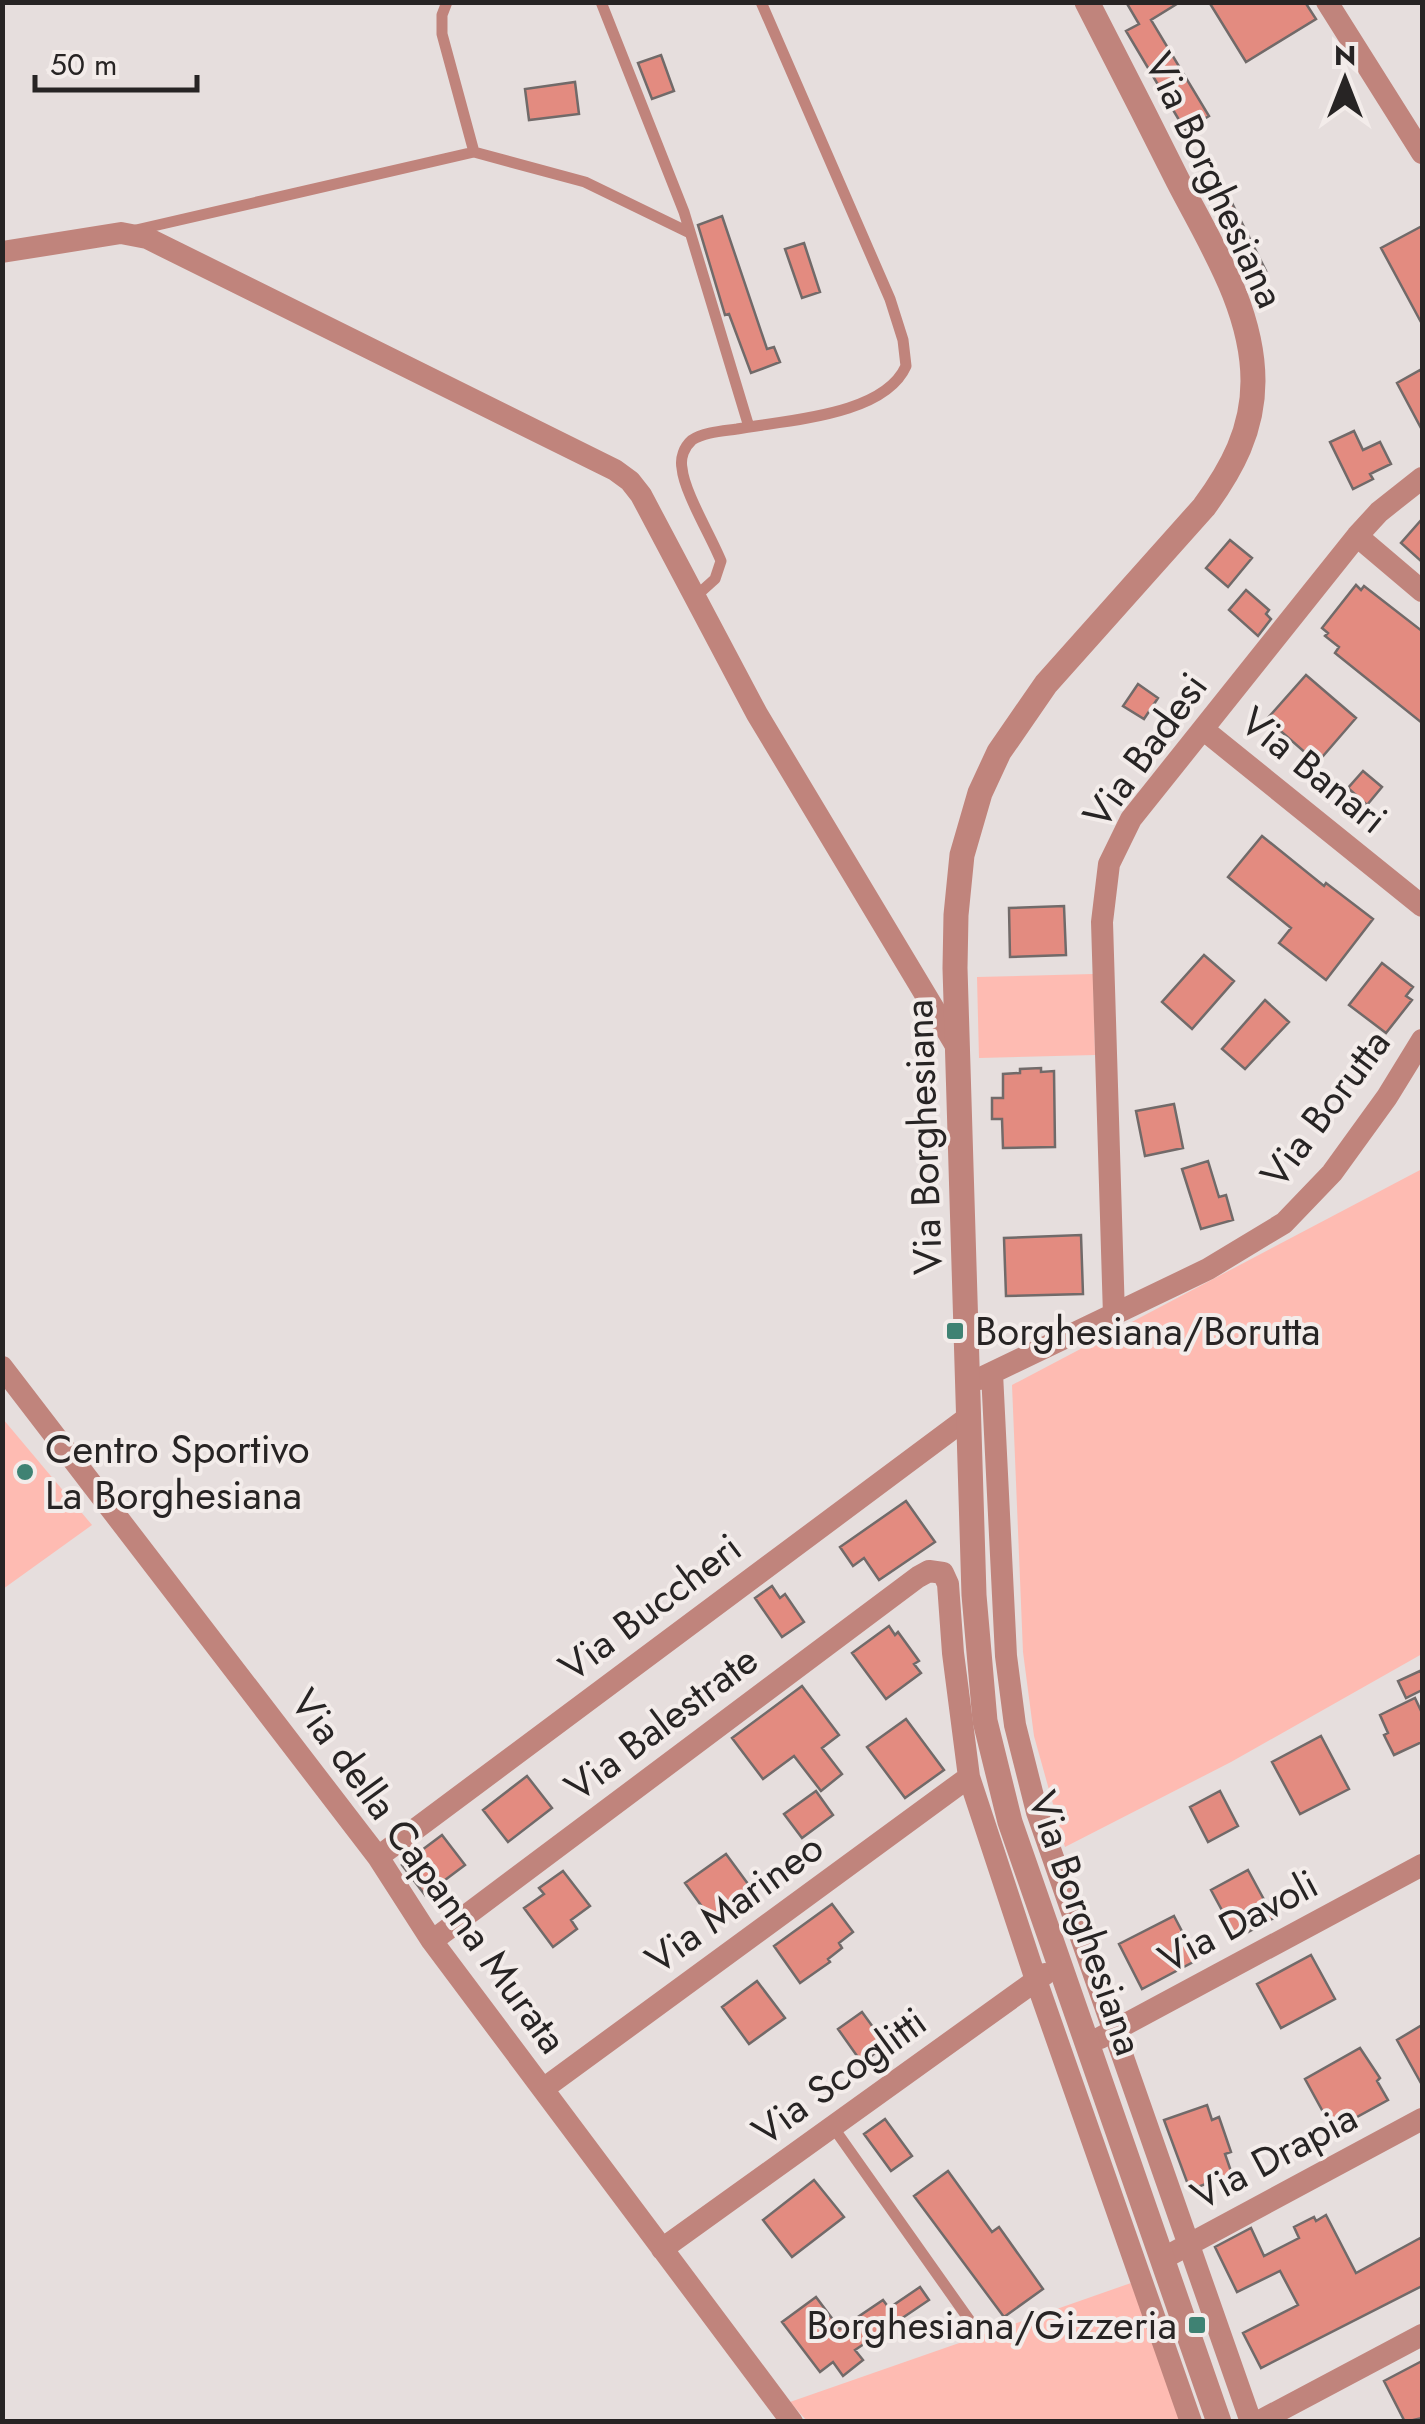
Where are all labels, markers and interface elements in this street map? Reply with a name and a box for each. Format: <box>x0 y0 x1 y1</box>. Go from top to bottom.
scale bar <box>35 30 198 92</box>
north arrow <box>1295 30 1395 130</box>
text: N <box>1334 35 1356 76</box>
text: 50 m <box>50 43 117 86</box>
street label: Via Borghesiana <box>1130 43 1300 317</box>
street label: Via Badesi <box>1069 660 1221 840</box>
street label: Via Banari <box>1228 693 1400 847</box>
street label: Via Borghesiana <box>889 998 957 1276</box>
street label: Via Borutta <box>1246 1017 1404 1199</box>
place label: Borghesiana/Borutta <box>975 1302 1321 1360</box>
marker: Borghesiana/Borutta <box>944 1320 966 1342</box>
place label: Centro Sportivo La Borghesiana <box>45 1420 310 1524</box>
marker: Centro Sportivo La Borghesiana <box>14 1461 36 1483</box>
street label: Via Buccheri <box>547 1519 753 1695</box>
street label: Via Balestrate <box>552 1631 770 1815</box>
street label: Via della Capanna Murata <box>277 1677 581 2065</box>
street label: Via Borghesiana <box>1014 1783 1158 2063</box>
street label: Via Marineo <box>633 1819 835 1987</box>
street label: Via Davoli <box>1148 1855 1328 1987</box>
street label: Via Scoglitti <box>740 1993 938 2159</box>
street label: Via Drapia <box>1181 2088 1367 2224</box>
place label: Borghesiana/Gizzeria <box>807 2296 1177 2354</box>
marker: Borghesiana/Gizzeria <box>1186 2314 1208 2336</box>

